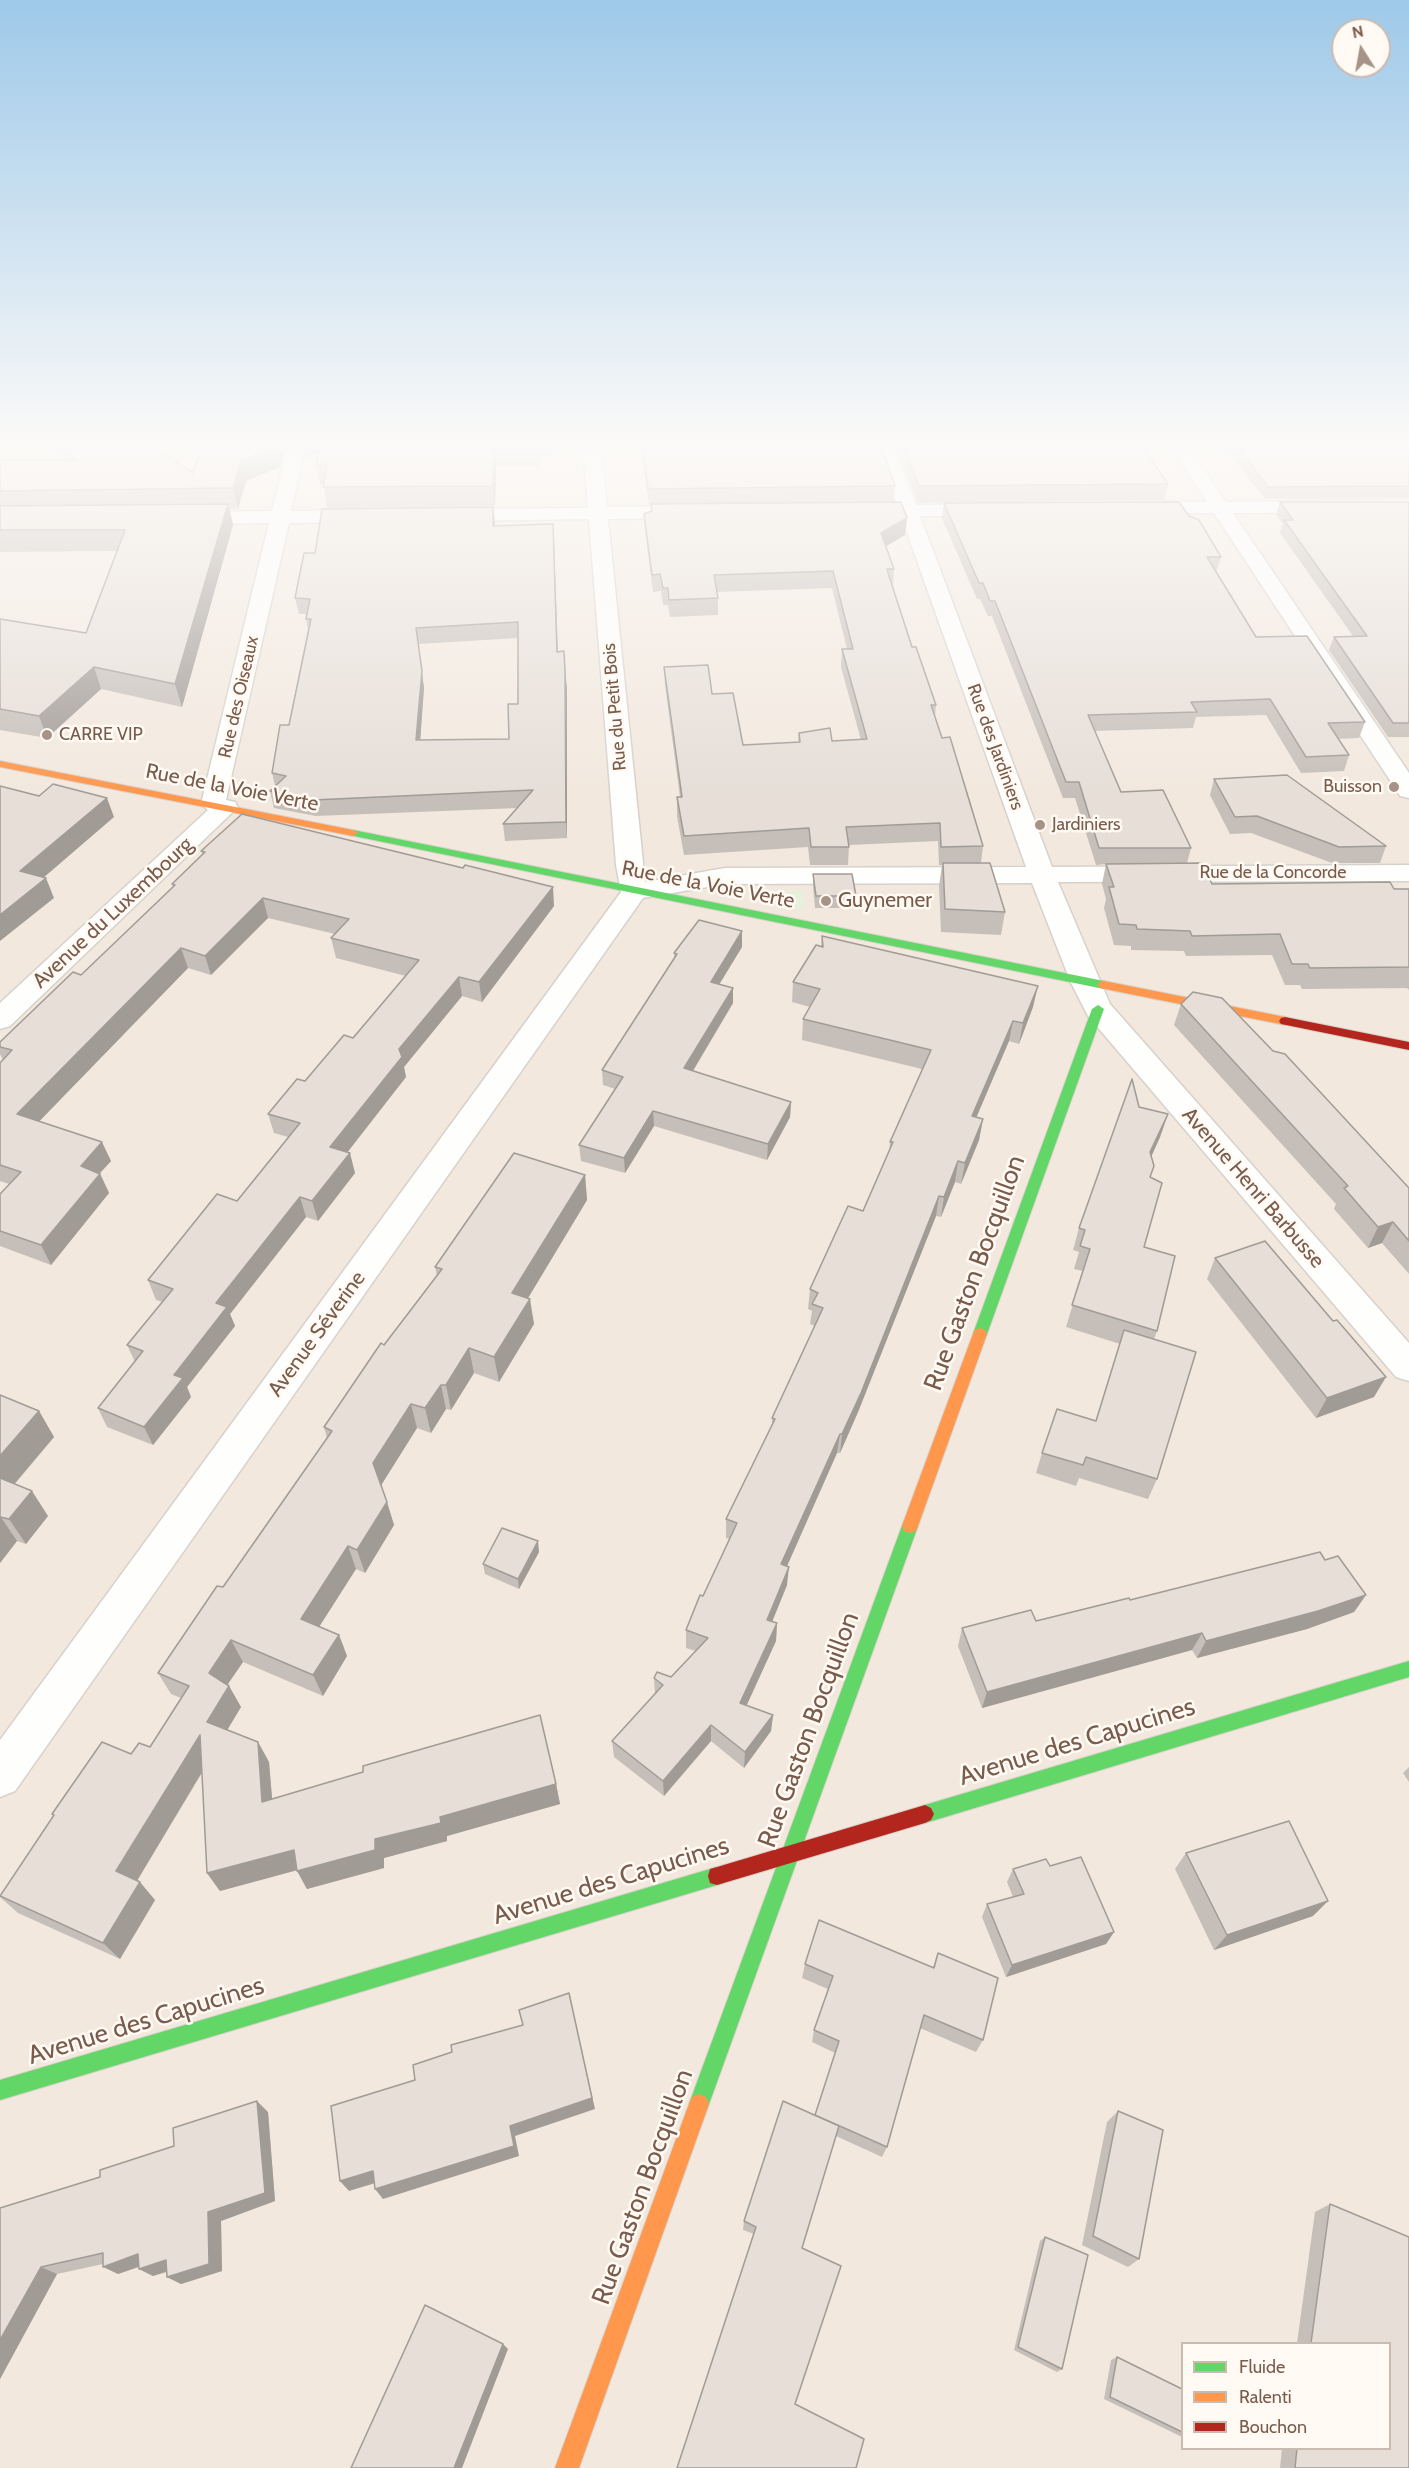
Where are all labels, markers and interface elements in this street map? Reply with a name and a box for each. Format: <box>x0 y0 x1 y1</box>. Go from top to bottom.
north arrow <box>1331 18 1391 78</box>
text: N <box>1350 21 1365 42</box>
street label: Rue des Oiseaux <box>214 634 264 760</box>
street label: Rue du Petit Bois <box>599 642 631 772</box>
street label: Rue des Jardiniers <box>962 681 1028 813</box>
place label: CARRE VIP <box>59 724 143 746</box>
marker: CARRE VIP <box>40 728 54 742</box>
street label: Rue de la Voie Verte <box>143 759 321 817</box>
place label: Buisson <box>1323 776 1382 798</box>
marker: Buisson <box>1387 780 1401 794</box>
place label: Jardiniers <box>1052 814 1121 836</box>
marker: Jardiniers <box>1033 818 1047 832</box>
street label: Avenue du Luxembourg <box>28 832 198 994</box>
street label: Rue de la Voie Verte <box>619 856 797 914</box>
street label: Rue de la Concorde <box>1200 862 1346 884</box>
place label: Guynemer <box>838 888 932 914</box>
marker: Guynemer <box>819 894 833 908</box>
street label: Avenue Henri Barbusse <box>1177 1103 1329 1273</box>
street label: Rue Gaston Bocquillon <box>918 1151 1032 1395</box>
street label: Avenue Séverine <box>263 1266 371 1402</box>
street label: Rue Gaston Bocquillon <box>752 1608 866 1852</box>
street label: Avenue des Capucines <box>955 1691 1199 1793</box>
street label: Avenue des Capucines <box>489 1830 733 1932</box>
street label: Avenue des Capucines <box>24 1970 268 2072</box>
street label: Rue Gaston Bocquillon <box>586 2065 700 2309</box>
legend <box>1181 2342 1391 2450</box>
text: Fluide <box>1239 2356 1285 2378</box>
text: Ralenti <box>1239 2386 1292 2408</box>
text: Bouchon <box>1239 2416 1307 2438</box>

